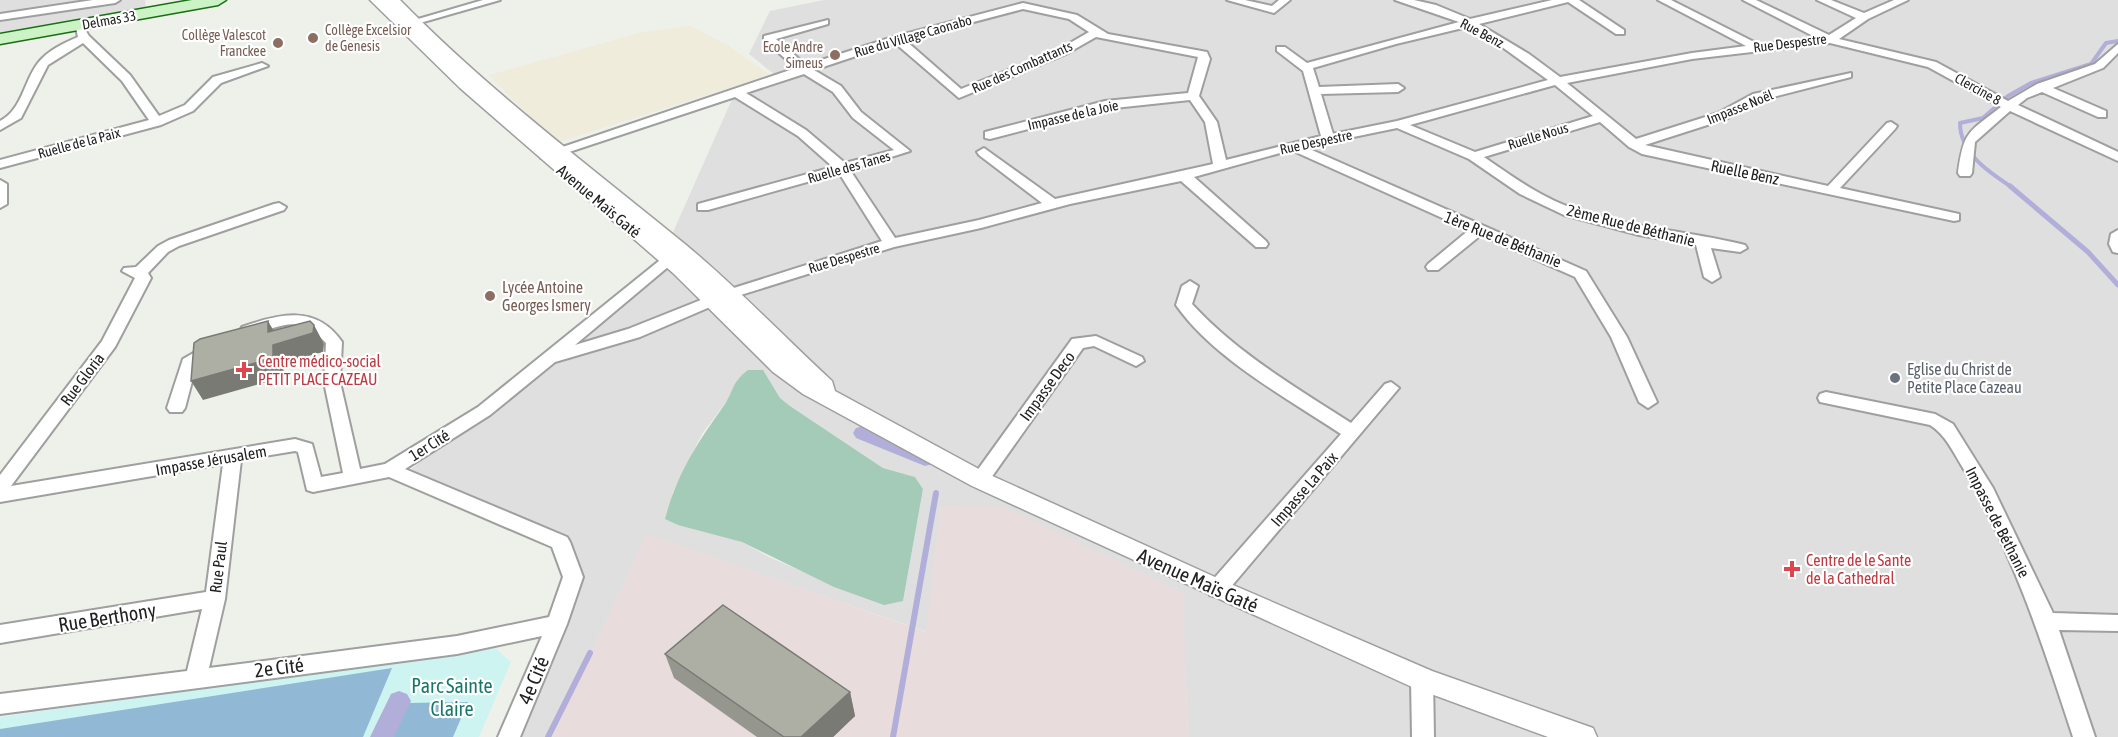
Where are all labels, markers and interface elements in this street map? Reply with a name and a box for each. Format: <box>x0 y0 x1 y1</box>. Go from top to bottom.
street label: Delmas 33 <box>81 7 137 33</box>
street label: Rue du Village Caonabo <box>852 12 974 60</box>
street label: Rue Benz <box>1458 15 1506 51</box>
place label: Collège Excelsior de Genesis <box>325 22 412 54</box>
place label: Collège Valescot Franckee <box>182 27 266 59</box>
marker: Collège Excelsior de Genesis <box>306 31 320 45</box>
street label: Rue Despestre <box>1752 31 1828 55</box>
marker: Collège Valescot Franckee <box>271 36 285 50</box>
street label: Rue des Combattants <box>969 38 1075 96</box>
place label: Ecole Andre Simeus <box>763 39 823 71</box>
marker: Ecole Andre Simeus <box>828 48 842 62</box>
street label: Clercine 8 <box>1952 70 2004 108</box>
street label: Impasse Noël <box>1705 86 1776 128</box>
street label: Impasse de la Joie <box>1026 97 1120 133</box>
street label: Ruelle Nous <box>1506 119 1570 153</box>
street label: Ruelle de la Paix <box>36 124 122 162</box>
street label: Rue Despestre <box>1278 127 1354 157</box>
street label: Ruelle des Tanes <box>806 148 892 186</box>
street label: Ruelle Benz <box>1709 156 1781 188</box>
street label: Avenue Maïs Gaté <box>553 161 645 241</box>
street label: 2ème Rue de Béthanie <box>1565 200 1697 250</box>
street label: 1ère Rue de Béthanie <box>1442 207 1564 271</box>
street label: Rue Despestre <box>806 240 882 276</box>
place label: Lycée Antoine Georges Ismery <box>502 278 591 315</box>
marker: Lycée Antoine Georges Ismery <box>483 289 497 303</box>
street label: Impasse Deco <box>1016 348 1079 425</box>
street label: Rue Gloria <box>56 349 108 409</box>
place label: Centre médico-social PETIT PLACE CAZEAU <box>258 352 382 388</box>
place label: Eglise du Christ de Petite Place Cazeau <box>1907 360 2022 396</box>
marker: Centre médico-social PETIT PLACE CAZEAU <box>235 361 253 379</box>
marker: Eglise du Christ de Petite Place Cazeau <box>1888 371 1902 385</box>
street label: 1er Cité <box>405 426 453 464</box>
street label: Impasse Jérusalem <box>154 441 268 480</box>
street label: Impasse La Paix <box>1267 448 1342 530</box>
street label: Impasse de Béthanie <box>1961 464 2034 581</box>
street label: Rue Paul <box>206 539 230 594</box>
street label: Avenue Maïs Gaté <box>1134 543 1262 617</box>
place label: Centre de le Sante de la Cathedral <box>1806 551 1911 587</box>
marker: Centre de le Sante de la Cathedral <box>1783 560 1801 578</box>
street label: Rue Berthony <box>57 598 157 636</box>
street label: 2e Cité <box>253 653 305 681</box>
street label: 4e Cité <box>513 653 553 707</box>
park label: Parc Sainte Claire <box>411 674 493 720</box>

